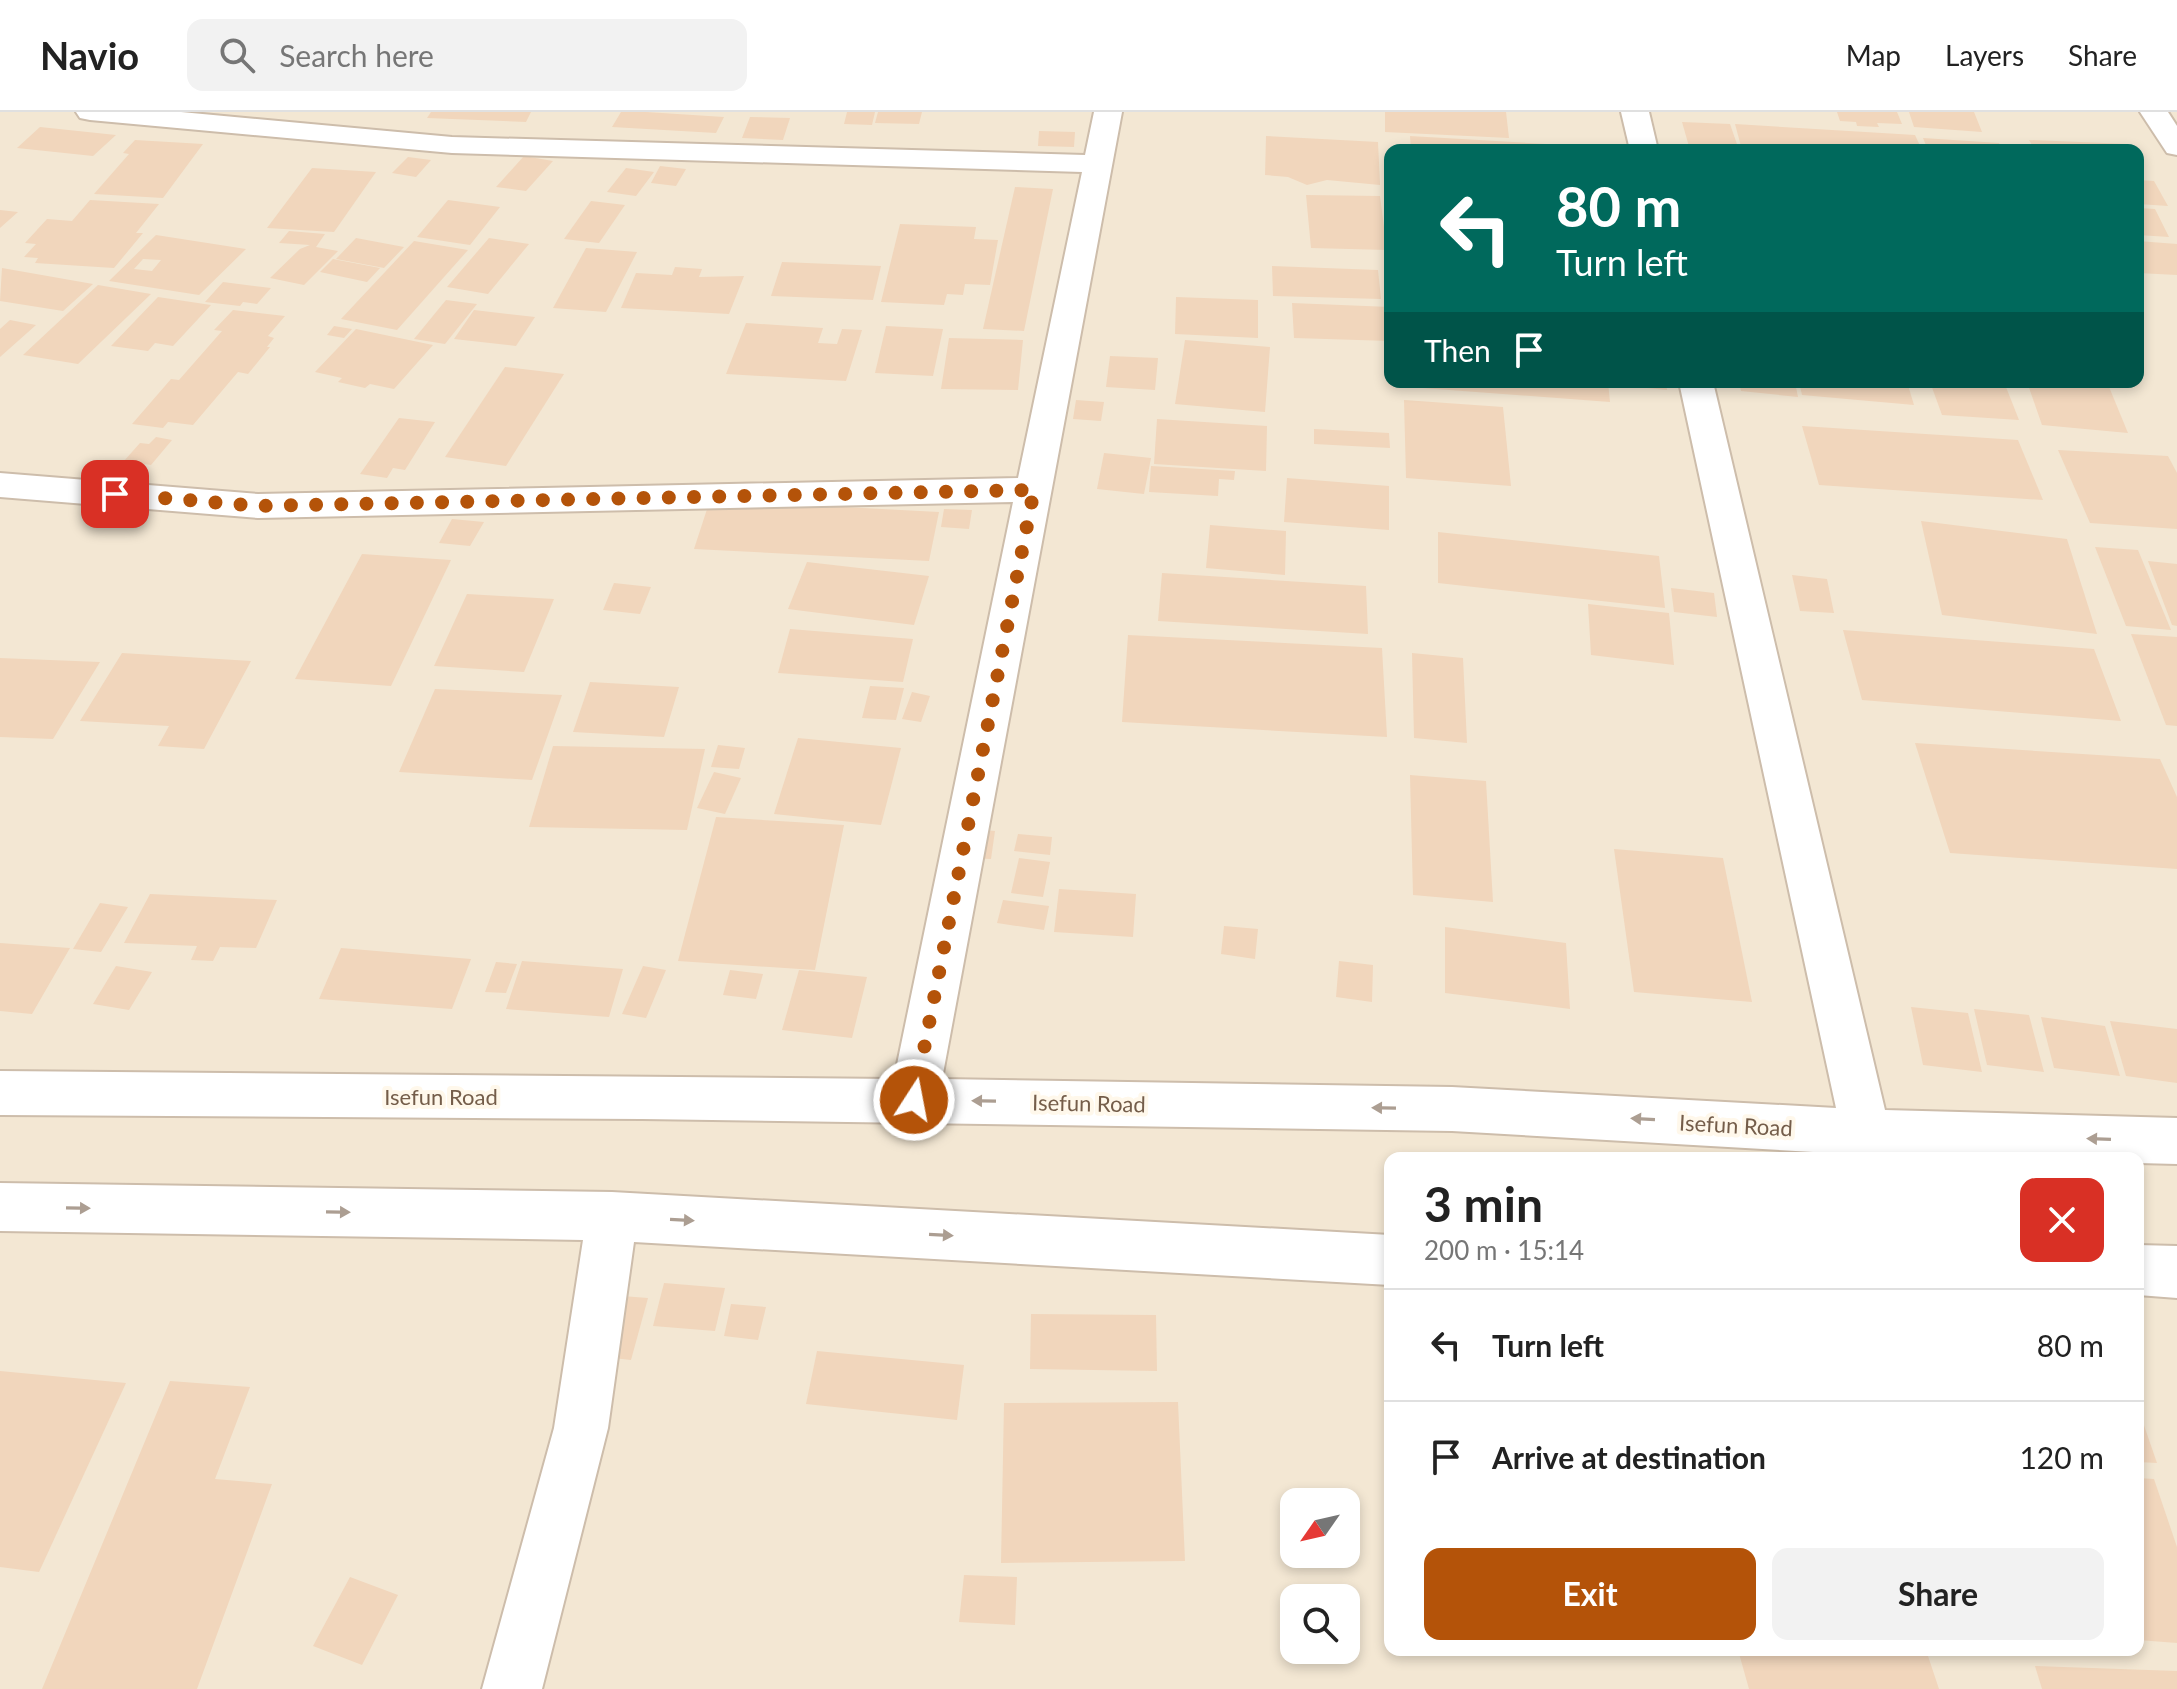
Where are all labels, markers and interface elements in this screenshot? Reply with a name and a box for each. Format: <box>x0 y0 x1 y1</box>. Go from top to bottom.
search box <box>187 19 747 91</box>
text: Navio <box>40 32 139 78</box>
icon: search <box>215 33 259 77</box>
text: Search here <box>279 37 434 73</box>
text: Map <box>1846 38 1901 72</box>
text: Layers <box>1945 38 2024 72</box>
text: Share <box>2068 38 2137 72</box>
text: 80 m <box>1556 172 1681 239</box>
icon: left <box>1424 176 1528 280</box>
text: Turn left <box>1556 240 1688 284</box>
icon: arrive <box>1507 328 1551 372</box>
text: Then <box>1424 332 1491 368</box>
pin <box>81 460 149 528</box>
icon: arrive <box>93 472 137 516</box>
position arrow <box>872 1058 956 1142</box>
street label: Isefun Road <box>384 1083 498 1110</box>
street label: Isefun Road <box>1032 1089 1146 1117</box>
one-way arrow <box>971 1095 996 1107</box>
one-way arrow <box>1371 1102 1396 1114</box>
street label: Isefun Road <box>1679 1109 1793 1141</box>
one-way arrow <box>1630 1113 1656 1126</box>
one-way arrow <box>2086 1132 2111 1145</box>
text: 3 min <box>1424 1175 1543 1232</box>
button: close <box>2020 1178 2104 1262</box>
one-way arrow <box>66 1202 91 1214</box>
one-way arrow <box>326 1206 351 1218</box>
one-way arrow <box>670 1214 695 1227</box>
one-way arrow <box>929 1229 954 1242</box>
text: 200 m · 15:14 <box>1424 1234 1584 1266</box>
icon: left <box>1424 1323 1468 1367</box>
text: Turn left <box>1492 1327 1604 1363</box>
text: 80 m <box>2037 1327 2104 1363</box>
icon: arrive <box>1424 1435 1468 1479</box>
text: Arrive at destination <box>1492 1439 1766 1475</box>
text: 120 m <box>2019 1439 2104 1475</box>
north arrow <box>1280 1488 1360 1568</box>
map controls <box>1280 1488 1360 1664</box>
button: Exit <box>1424 1548 1756 1640</box>
button: Share <box>1772 1548 2104 1640</box>
button: search <box>1280 1584 1360 1664</box>

